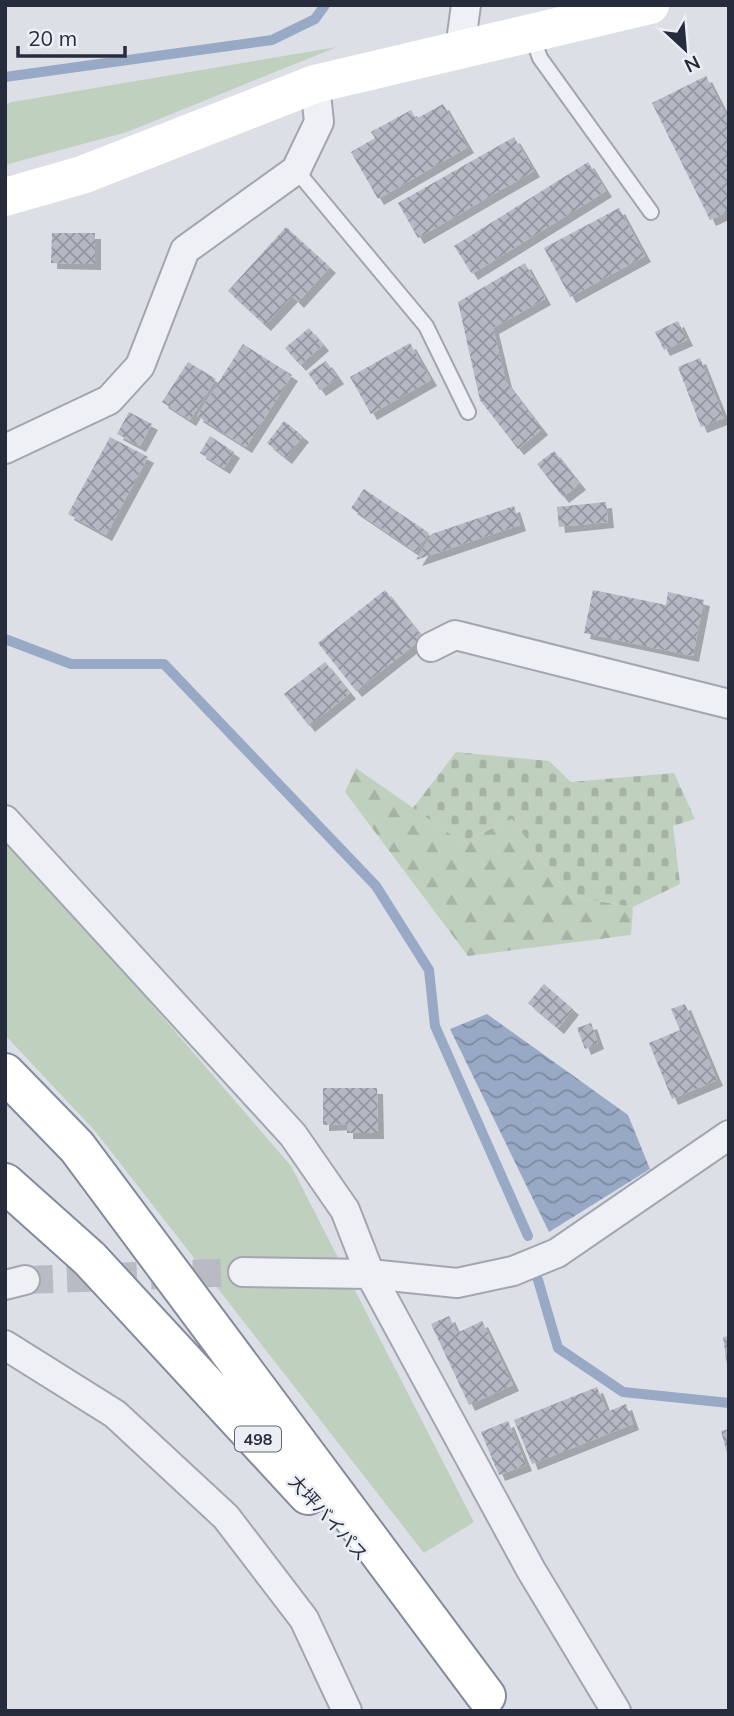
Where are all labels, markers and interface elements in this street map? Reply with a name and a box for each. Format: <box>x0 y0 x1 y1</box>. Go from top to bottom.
scale bar <box>18 14 124 58</box>
north arrow <box>650 14 720 84</box>
text: 20 m <box>28 25 77 51</box>
text: N <box>681 50 704 78</box>
road number: 498 <box>235 1427 281 1452</box>
street label: 大坪バイパス <box>284 1470 373 1565</box>

